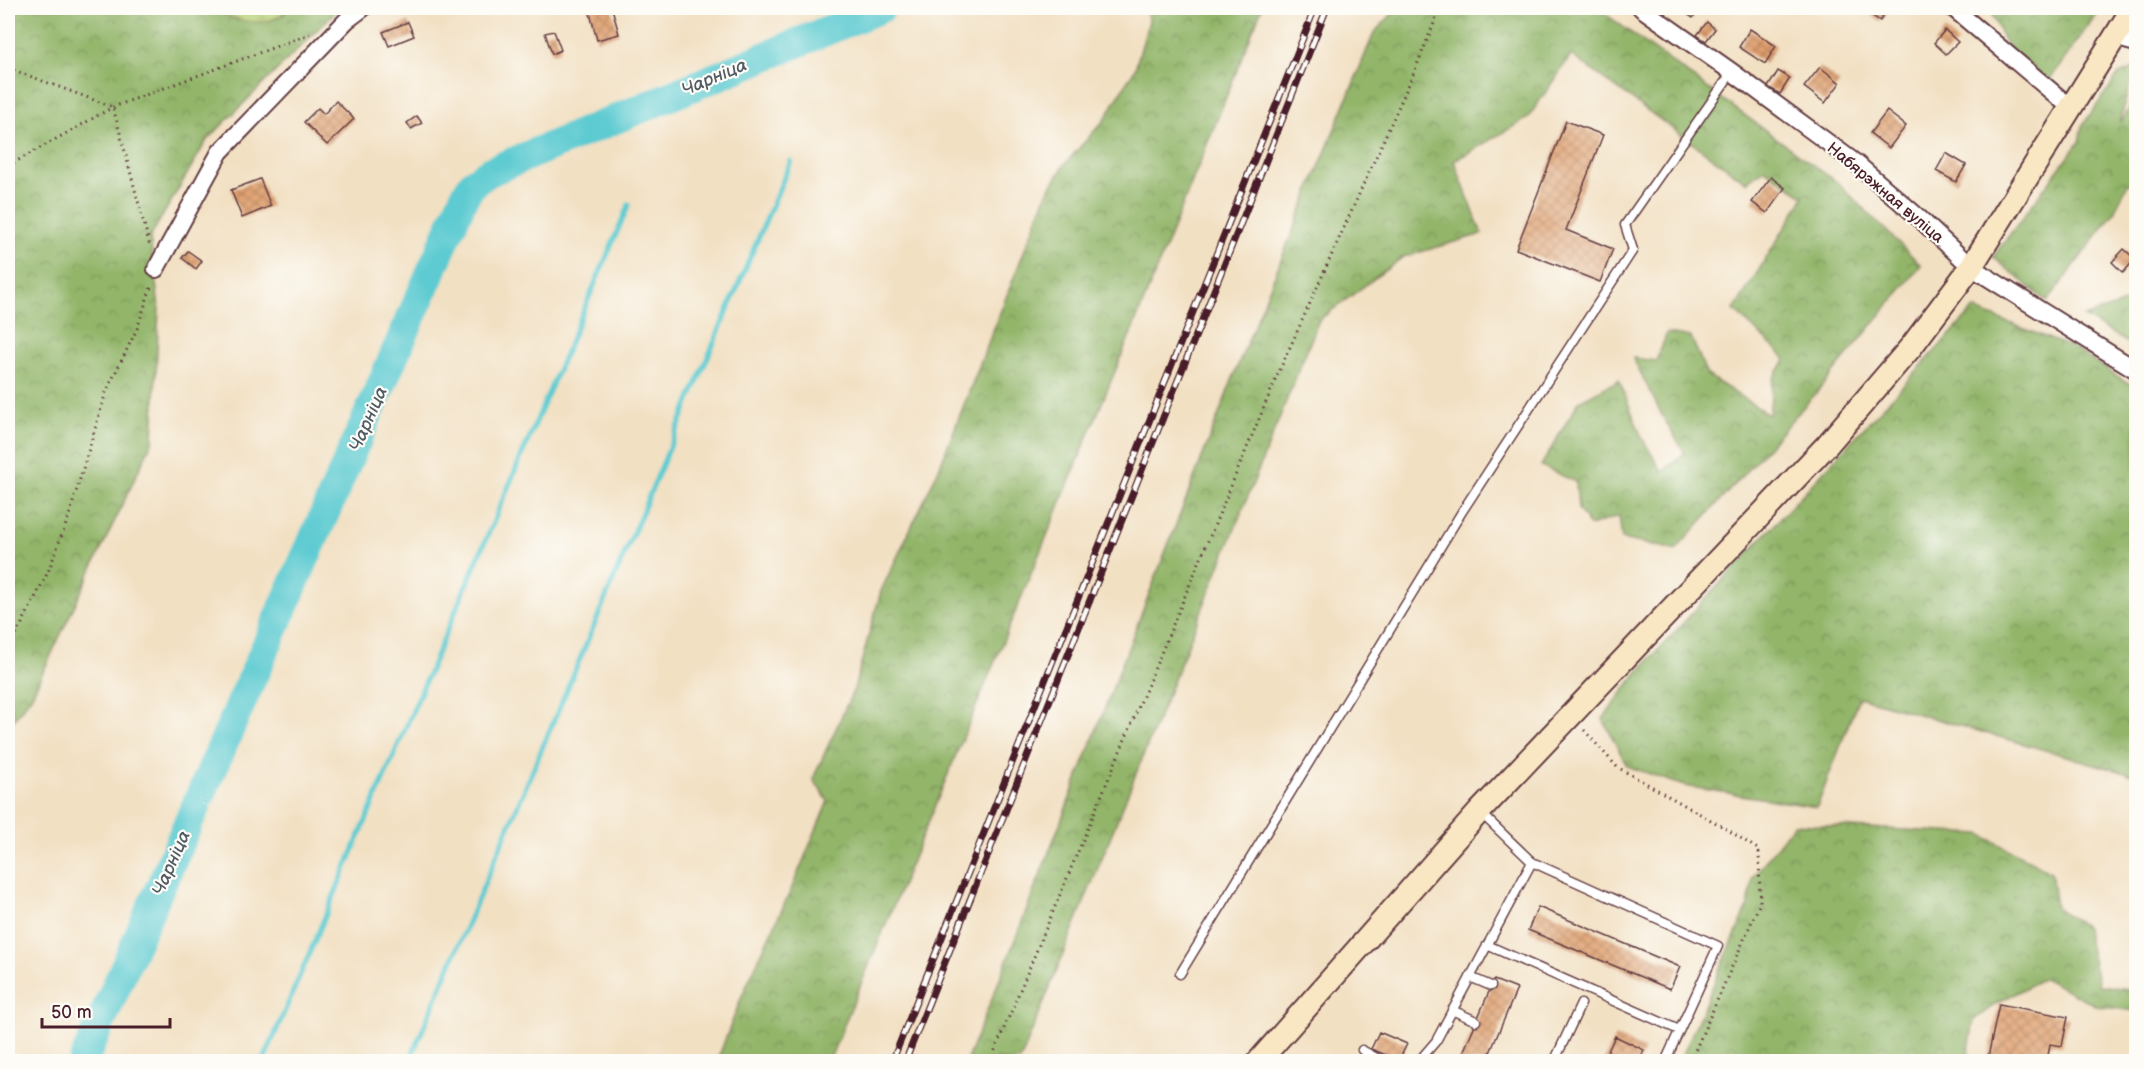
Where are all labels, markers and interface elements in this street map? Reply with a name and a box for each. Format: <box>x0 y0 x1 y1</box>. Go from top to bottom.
water label: Чарніца <box>678 54 750 101</box>
street label: Набярэжная вуліца <box>1823 139 1948 248</box>
water label: Чарніца <box>345 384 392 455</box>
water label: Чарніца <box>148 828 195 899</box>
scale bar <box>42 991 170 1029</box>
text: 50 m <box>51 1002 92 1023</box>

